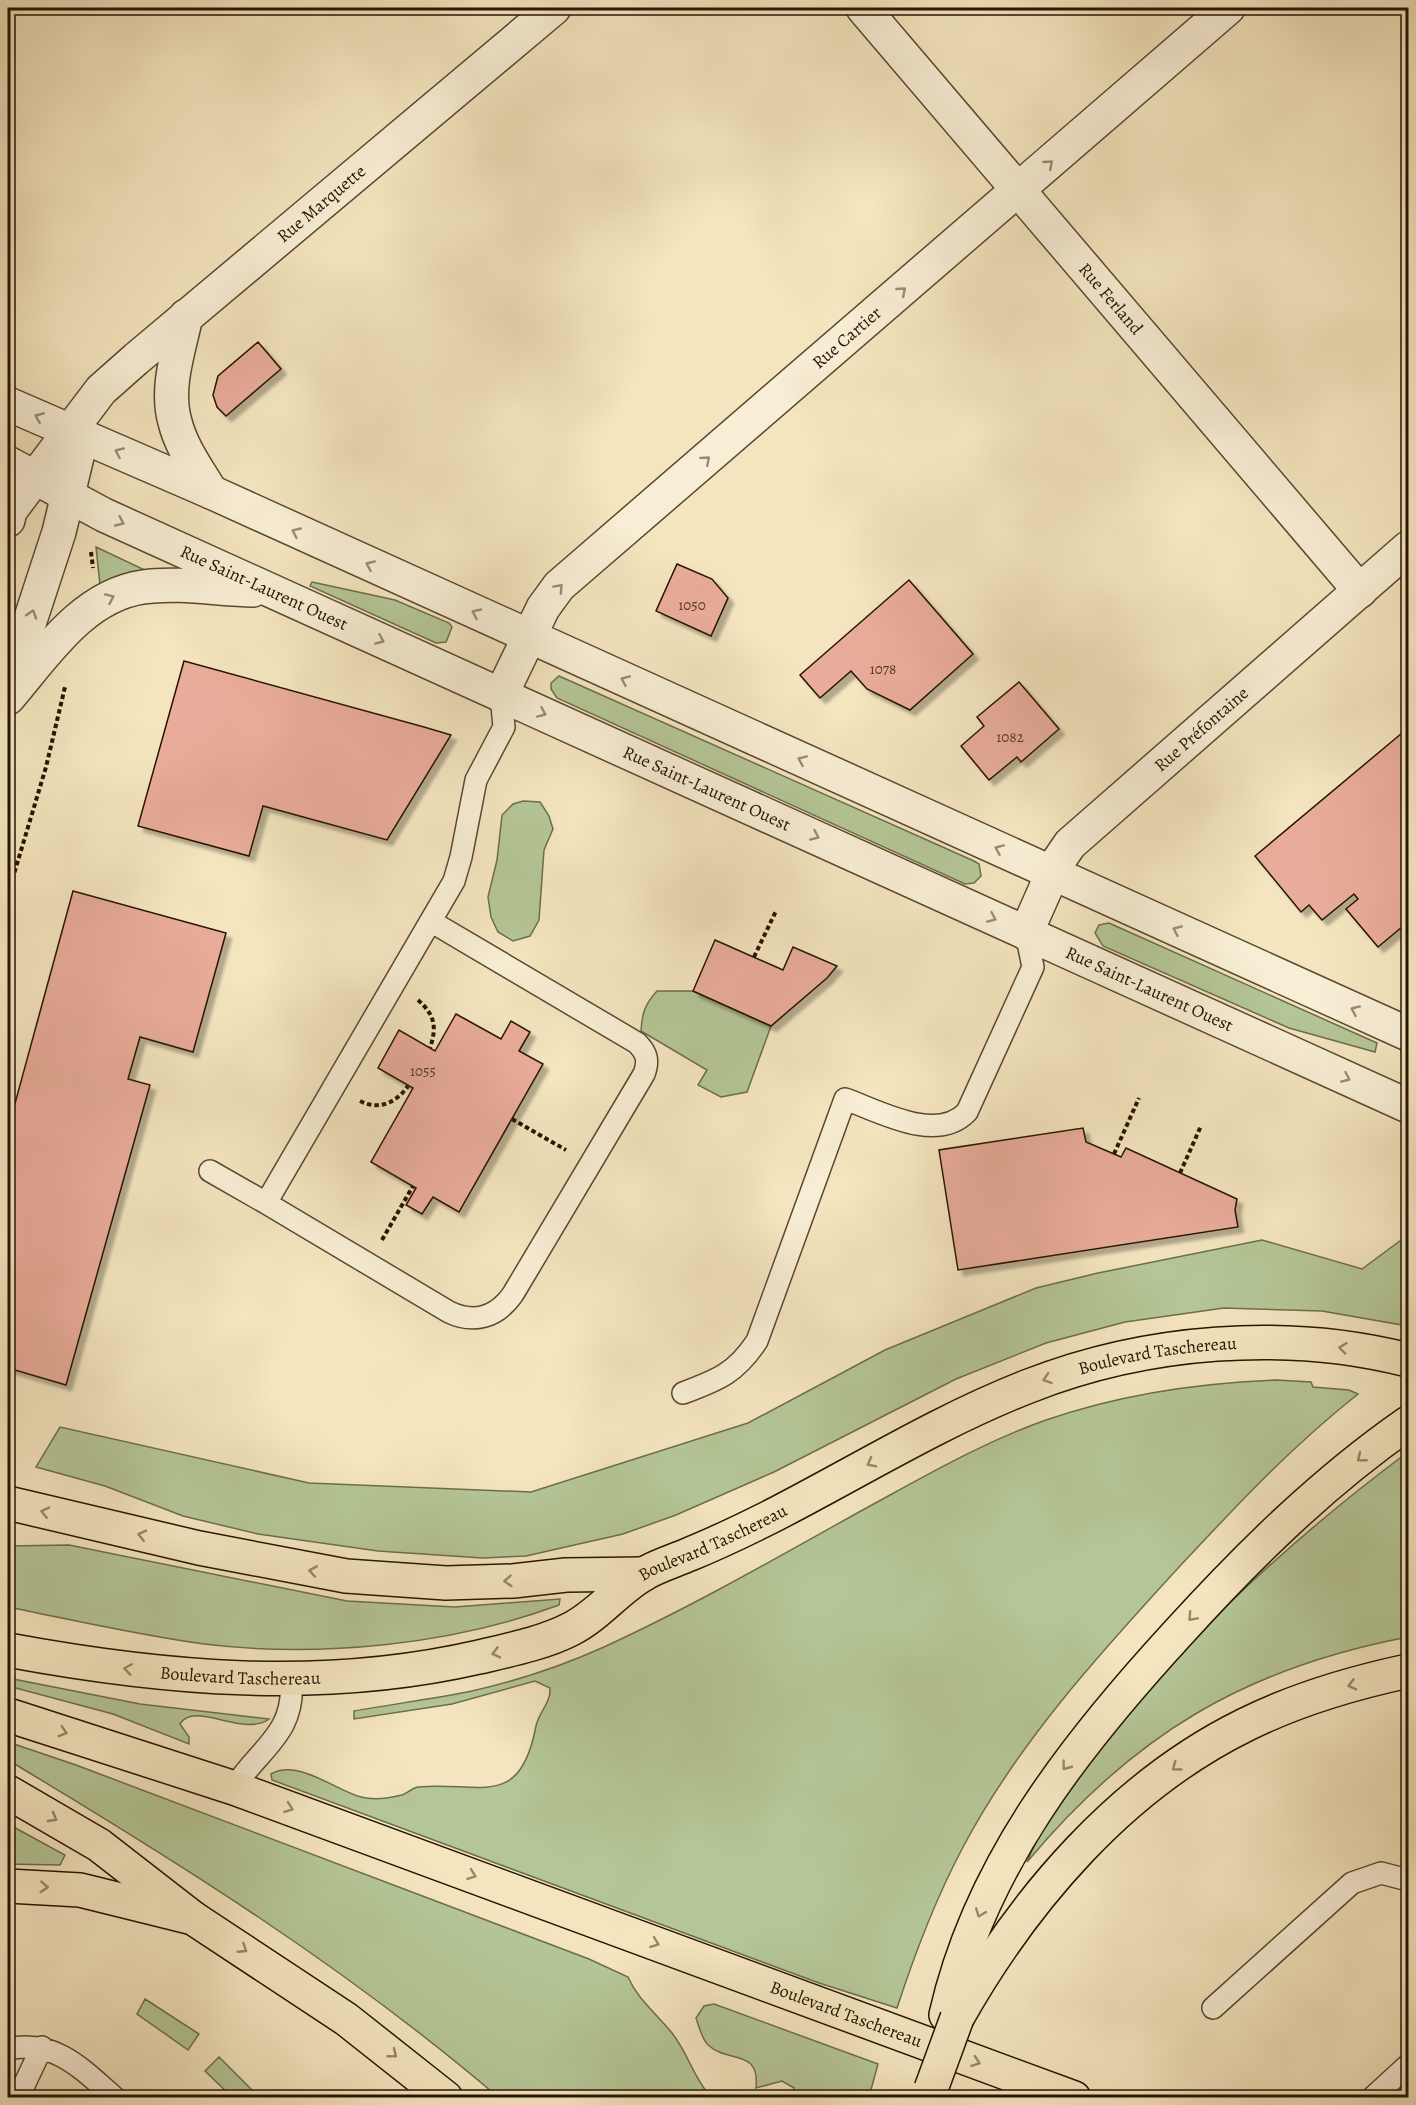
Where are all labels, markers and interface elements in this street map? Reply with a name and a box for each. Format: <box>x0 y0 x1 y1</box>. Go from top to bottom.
street label: Rue Marquette <box>272 159 371 248</box>
one-way arrow <box>1042 160 1053 171</box>
street label: Rue Ferland <box>1073 258 1149 340</box>
one-way arrow <box>895 287 906 298</box>
street label: Rue Cartier <box>807 301 887 374</box>
one-way arrow <box>34 412 45 424</box>
one-way arrow <box>114 447 125 459</box>
one-way arrow <box>699 456 710 467</box>
one-way arrow <box>114 515 125 527</box>
one-way arrow <box>291 527 302 539</box>
street label: Rue Saint-Laurent Ouest <box>176 539 352 636</box>
one-way arrow <box>365 560 376 572</box>
one-way arrow <box>552 584 563 594</box>
one-way arrow <box>103 593 114 605</box>
house number: 1050 <box>678 595 706 615</box>
one-way arrow <box>471 608 482 620</box>
one-way arrow <box>25 609 37 620</box>
one-way arrow <box>374 633 385 645</box>
house number: 1078 <box>870 659 896 679</box>
one-way arrow <box>620 675 631 687</box>
street label: Rue Préfontaine <box>1149 681 1254 777</box>
one-way arrow <box>535 706 546 718</box>
house number: 1082 <box>996 727 1024 747</box>
street label: Rue Saint-Laurent Ouest <box>619 740 795 837</box>
one-way arrow <box>798 756 809 768</box>
one-way arrow <box>809 829 820 841</box>
one-way arrow <box>995 845 1006 857</box>
one-way arrow <box>986 911 997 923</box>
one-way arrow <box>1173 925 1184 937</box>
street label: Rue Saint-Laurent Ouest <box>1062 940 1237 1037</box>
one-way arrow <box>1351 1005 1362 1017</box>
house number: 1055 <box>410 1061 436 1081</box>
one-way arrow <box>1340 1071 1351 1083</box>
street label: Boulevard Taschereau <box>1075 1331 1238 1381</box>
one-way arrow <box>1338 1342 1348 1355</box>
one-way arrow <box>1042 1372 1053 1385</box>
one-way arrow <box>1357 1450 1368 1461</box>
one-way arrow <box>867 1456 877 1467</box>
street label: Boulevard Taschereau <box>634 1498 791 1587</box>
one-way arrow <box>40 1506 50 1519</box>
one-way arrow <box>137 1529 147 1542</box>
one-way arrow <box>309 1565 319 1578</box>
one-way arrow <box>503 1574 512 1587</box>
one-way arrow <box>1188 1611 1199 1621</box>
one-way arrow <box>491 1645 501 1658</box>
street label: Boulevard Taschereau <box>159 1660 321 1691</box>
one-way arrow <box>123 1663 133 1676</box>
one-way arrow <box>1347 1677 1357 1690</box>
one-way arrow <box>57 1725 68 1737</box>
one-way arrow <box>1062 1759 1073 1770</box>
one-way arrow <box>1172 1760 1183 1771</box>
one-way arrow <box>283 1801 294 1814</box>
one-way arrow <box>47 1810 57 1822</box>
one-way arrow <box>467 1868 477 1881</box>
one-way arrow <box>39 1880 48 1893</box>
one-way arrow <box>975 1907 987 1918</box>
one-way arrow <box>650 1935 660 1948</box>
one-way arrow <box>236 1942 247 1953</box>
street label: Boulevard Taschereau <box>767 1975 926 2053</box>
one-way arrow <box>386 2046 397 2057</box>
one-way arrow <box>970 2055 981 2067</box>

